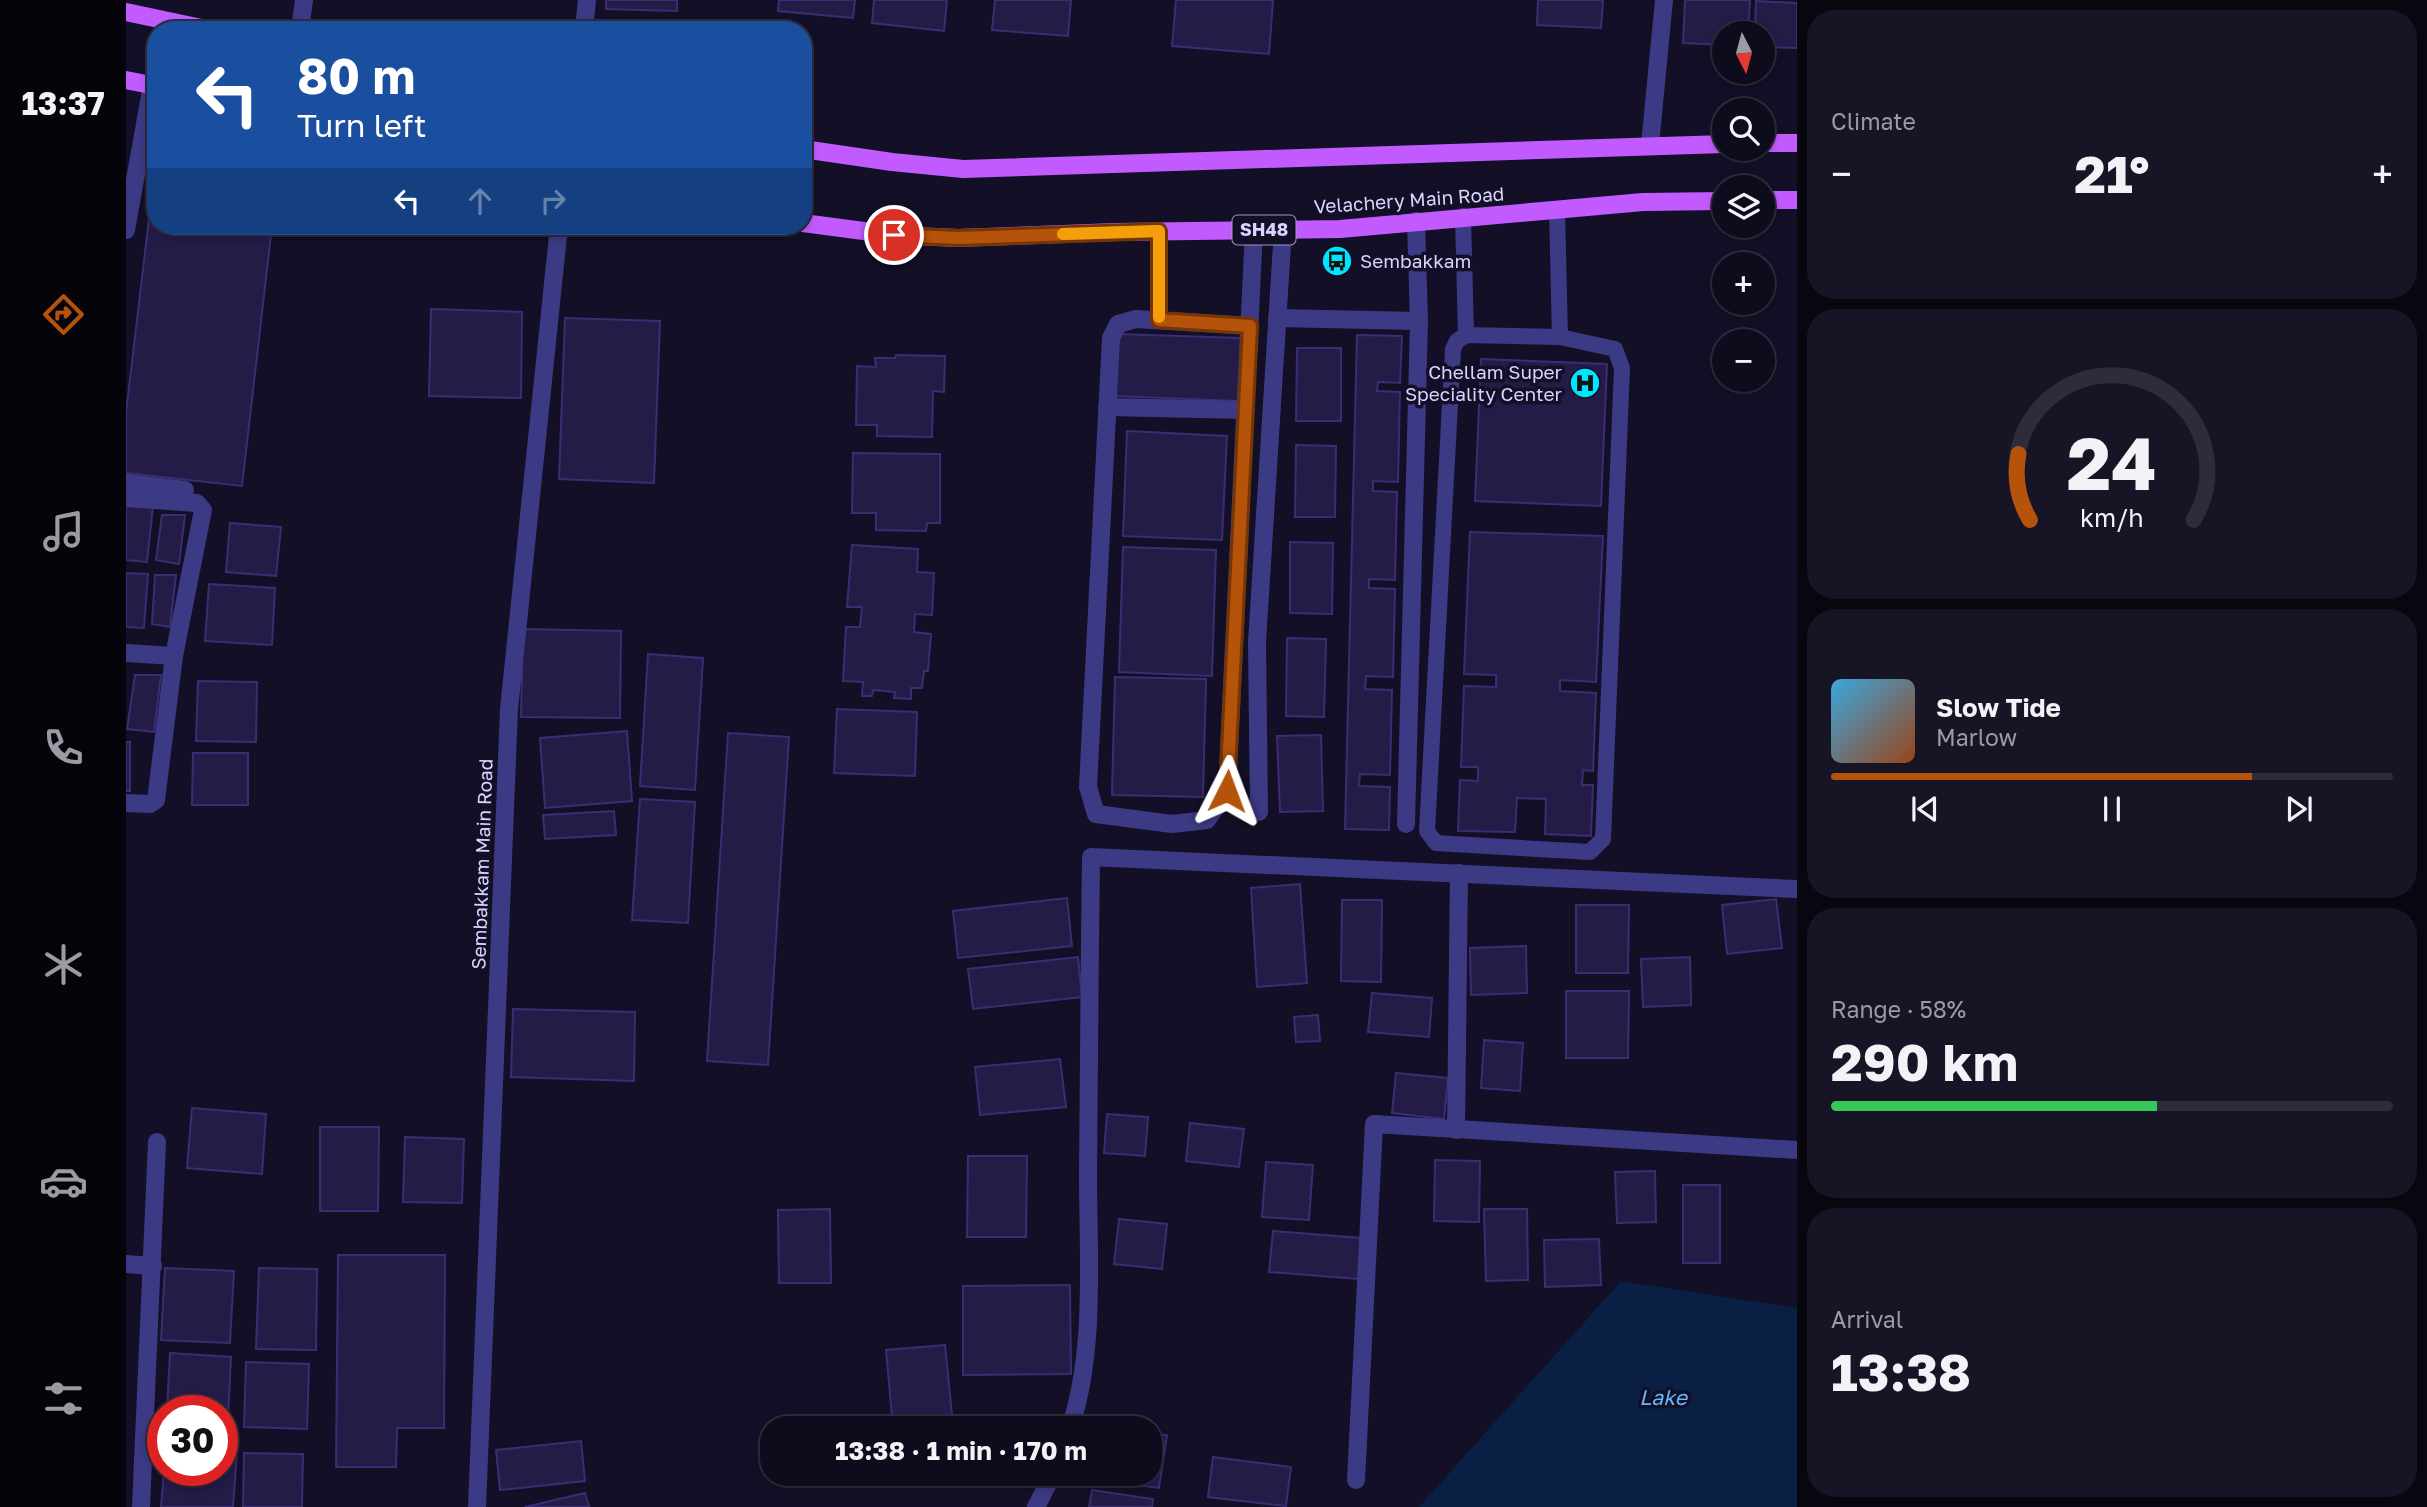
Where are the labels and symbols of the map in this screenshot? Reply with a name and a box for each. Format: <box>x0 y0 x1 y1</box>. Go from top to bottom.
north arrow <box>1712 21 1774 84</box>
street label: Velachery Main Road <box>1313 181 1505 218</box>
pin <box>864 205 924 265</box>
road number: SH48 <box>1232 215 1296 244</box>
bus stop icon: Sembakkam <box>1320 244 1354 278</box>
place label: Sembakkam <box>1360 249 1471 272</box>
place label: Chellam Super Speciality Center <box>1405 360 1563 405</box>
hospital icon: Chellam Super Speciality Center <box>1568 366 1602 400</box>
position arrow <box>1190 754 1264 828</box>
street label: Sembakkam Main Road <box>466 758 497 970</box>
water label: Lake <box>1639 1384 1689 1410</box>
speed limit sign: 30 <box>147 1395 238 1486</box>

